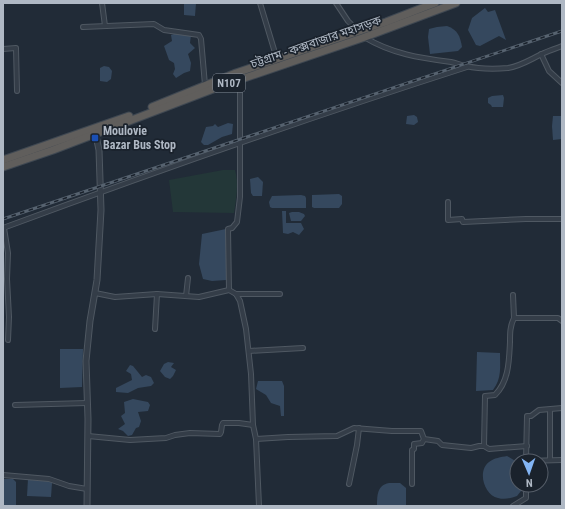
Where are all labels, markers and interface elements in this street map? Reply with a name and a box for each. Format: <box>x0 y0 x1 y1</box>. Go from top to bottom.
street label: চট্টগ্রাম - কক্সবাজার মহাসড়ক <box>247 12 384 71</box>
road number: N107 <box>213 74 245 92</box>
place label: Moulovie Bazar Bus Stop <box>103 124 176 152</box>
marker: Moulovie Bazar Bus Stop <box>90 133 100 143</box>
north arrow <box>509 453 549 493</box>
text: N <box>525 476 533 489</box>

